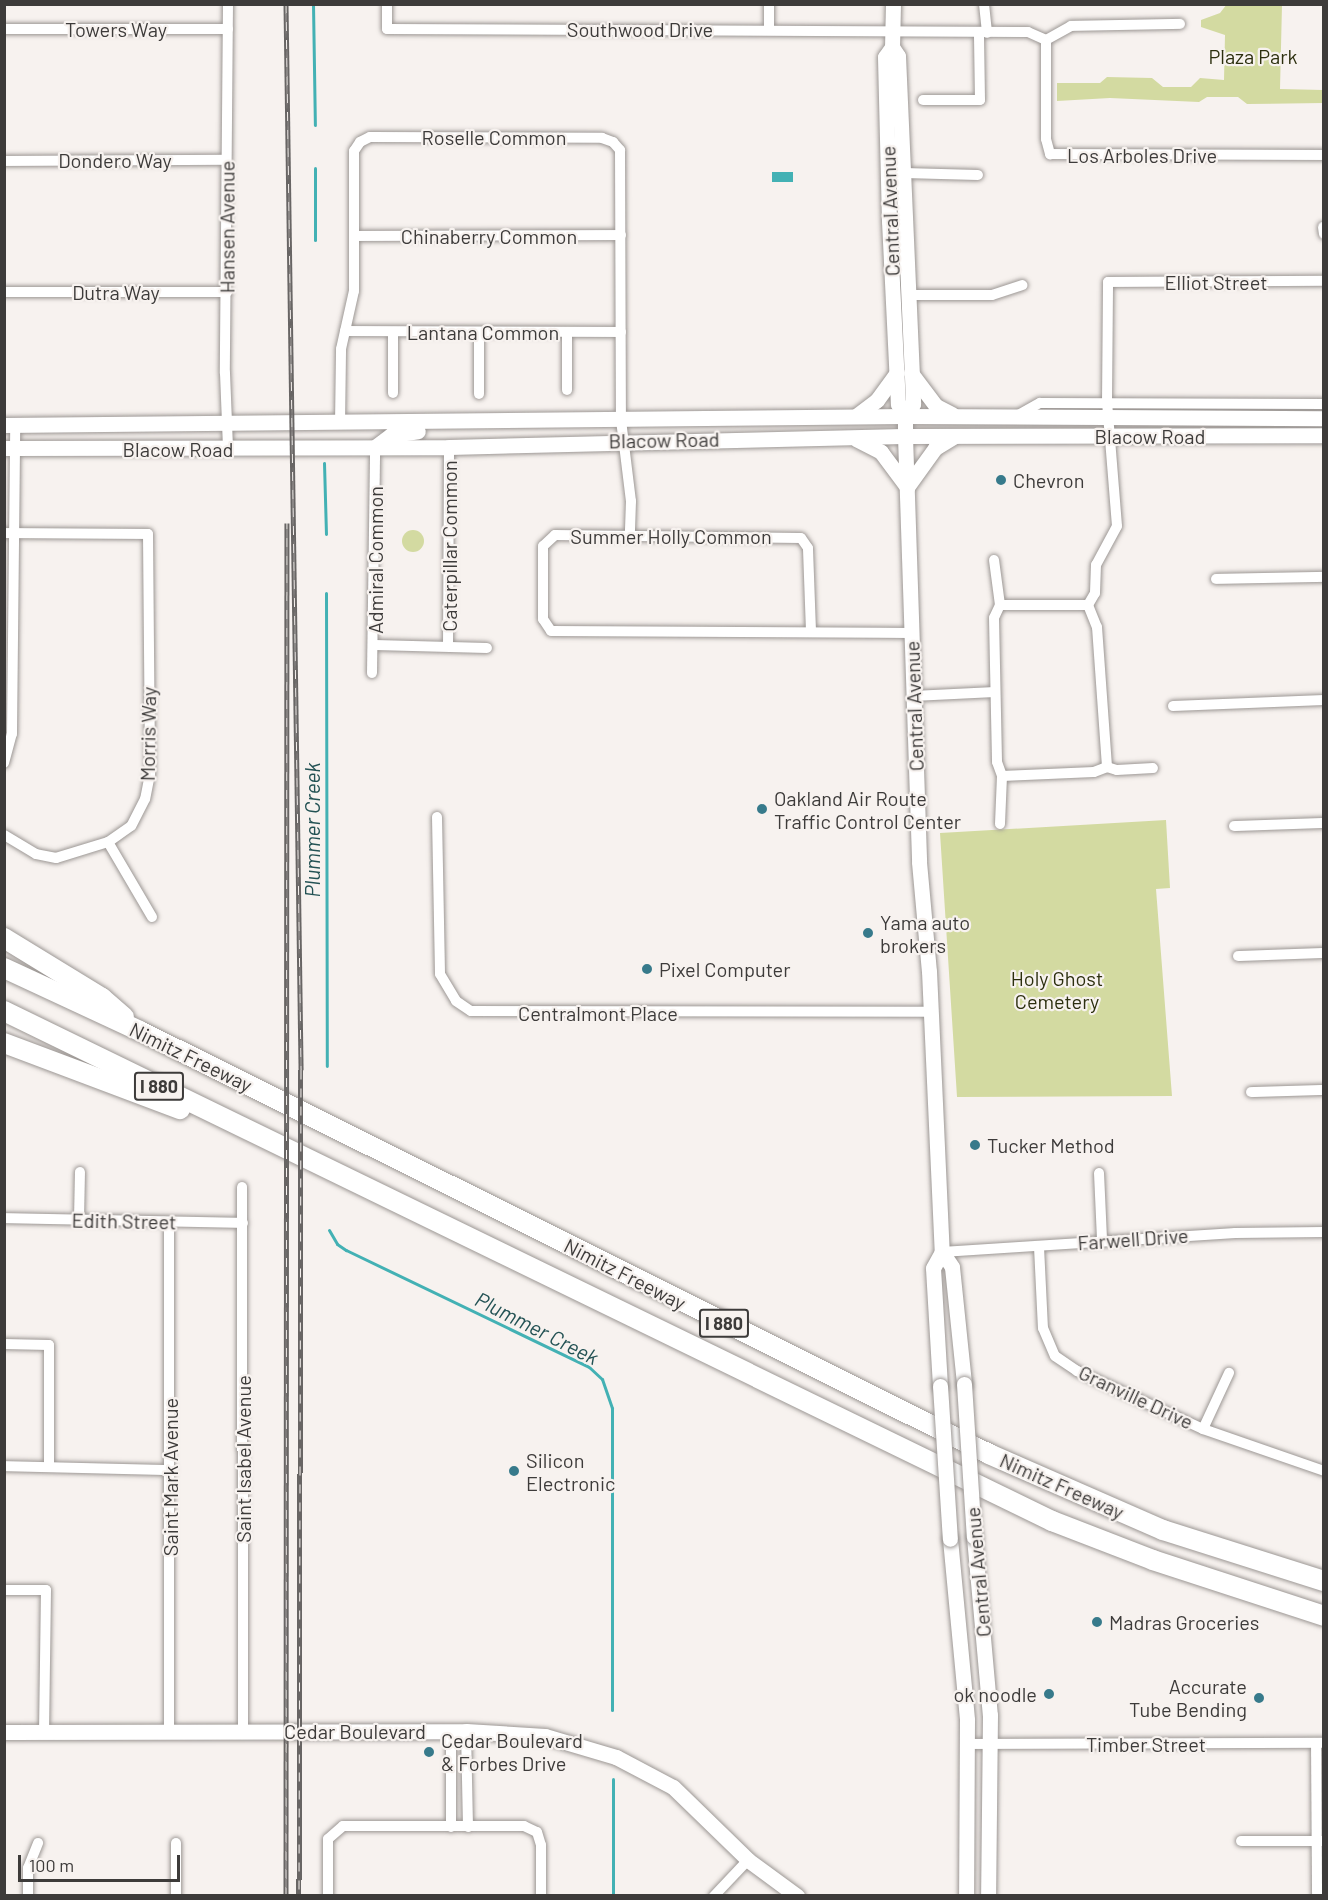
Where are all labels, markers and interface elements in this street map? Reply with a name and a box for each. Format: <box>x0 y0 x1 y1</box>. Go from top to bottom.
street label: Towers Way <box>65 17 167 41</box>
street label: Southwood Drive <box>567 17 713 41</box>
park label: Plaza Park <box>1208 44 1298 68</box>
street label: Roselle Common <box>422 125 566 149</box>
street label: Los Arboles Drive <box>1067 143 1217 167</box>
street label: Central Avenue <box>876 145 904 277</box>
street label: Dondero Way <box>58 148 172 172</box>
street label: Hansen Avenue <box>215 161 239 293</box>
street label: Chinaberry Common <box>401 224 577 248</box>
street label: Elliot Street <box>1164 270 1268 294</box>
street label: Dutra Way <box>72 280 160 304</box>
street label: Lantana Common <box>407 320 559 344</box>
street label: Blacow Road <box>1095 424 1205 448</box>
street label: Blacow Road <box>608 427 720 453</box>
street label: Blacow Road <box>123 437 233 461</box>
street label: Caterpillar Common <box>437 460 461 632</box>
place label: Chevron <box>1013 468 1085 492</box>
marker: Chevron <box>994 473 1008 487</box>
street label: Admiral Common <box>363 486 387 634</box>
street label: Summer Holly Common <box>570 524 772 548</box>
street label: Central Avenue <box>900 640 928 772</box>
street label: Morris Way <box>135 687 161 781</box>
water label: Plummer Creek <box>299 762 325 898</box>
place label: Oakland Air Route Traffic Control Center <box>774 786 961 833</box>
marker: Oakland Air Route Traffic Control Center <box>755 802 769 816</box>
place label: Yama auto brokers <box>880 910 970 957</box>
marker: Yama auto brokers <box>861 926 875 940</box>
place label: Pixel Computer <box>659 957 791 981</box>
marker: Pixel Computer <box>640 962 654 976</box>
park label: Holy Ghost Cemetery <box>1011 967 1103 1014</box>
street label: Centralmont Place <box>518 1001 678 1025</box>
street label: Nimitz Freeway <box>126 1017 256 1097</box>
road number: I 880 <box>134 1071 184 1101</box>
place label: Tucker Method <box>987 1133 1115 1157</box>
marker: Tucker Method <box>968 1138 982 1152</box>
street label: Edith Street <box>71 1208 177 1234</box>
street label: Farwell Drive <box>1077 1223 1189 1255</box>
street label: Nimitz Freeway <box>560 1233 690 1315</box>
water label: Plummer Creek <box>471 1286 603 1370</box>
road number: I 880 <box>698 1308 750 1338</box>
street label: Granville Drive <box>1075 1360 1197 1434</box>
street label: Saint Isabel Avenue <box>231 1375 255 1543</box>
street label: Saint Mark Avenue <box>158 1398 182 1556</box>
place label: Silicon Electronic <box>526 1448 615 1495</box>
street label: Nimitz Freeway <box>996 1448 1128 1524</box>
marker: Silicon Electronic <box>507 1464 521 1478</box>
street label: Central Avenue <box>960 1506 996 1638</box>
place label: Madras Groceries <box>1109 1610 1259 1634</box>
marker: Madras Groceries <box>1090 1615 1104 1629</box>
place label: Accurate Tube Bending <box>1129 1674 1247 1721</box>
place label: ok noodle <box>953 1682 1037 1706</box>
marker: ok noodle <box>1042 1687 1056 1701</box>
marker: Accurate Tube Bending <box>1252 1691 1266 1705</box>
street label: Cedar Boulevard <box>284 1719 426 1743</box>
place label: Cedar Boulevard & Forbes Drive <box>441 1728 583 1775</box>
street label: Timber Street <box>1086 1732 1206 1756</box>
marker: Cedar Boulevard & Forbes Drive <box>422 1745 436 1759</box>
scale bar <box>21 1843 183 1881</box>
text: 100 m <box>29 1854 74 1876</box>

